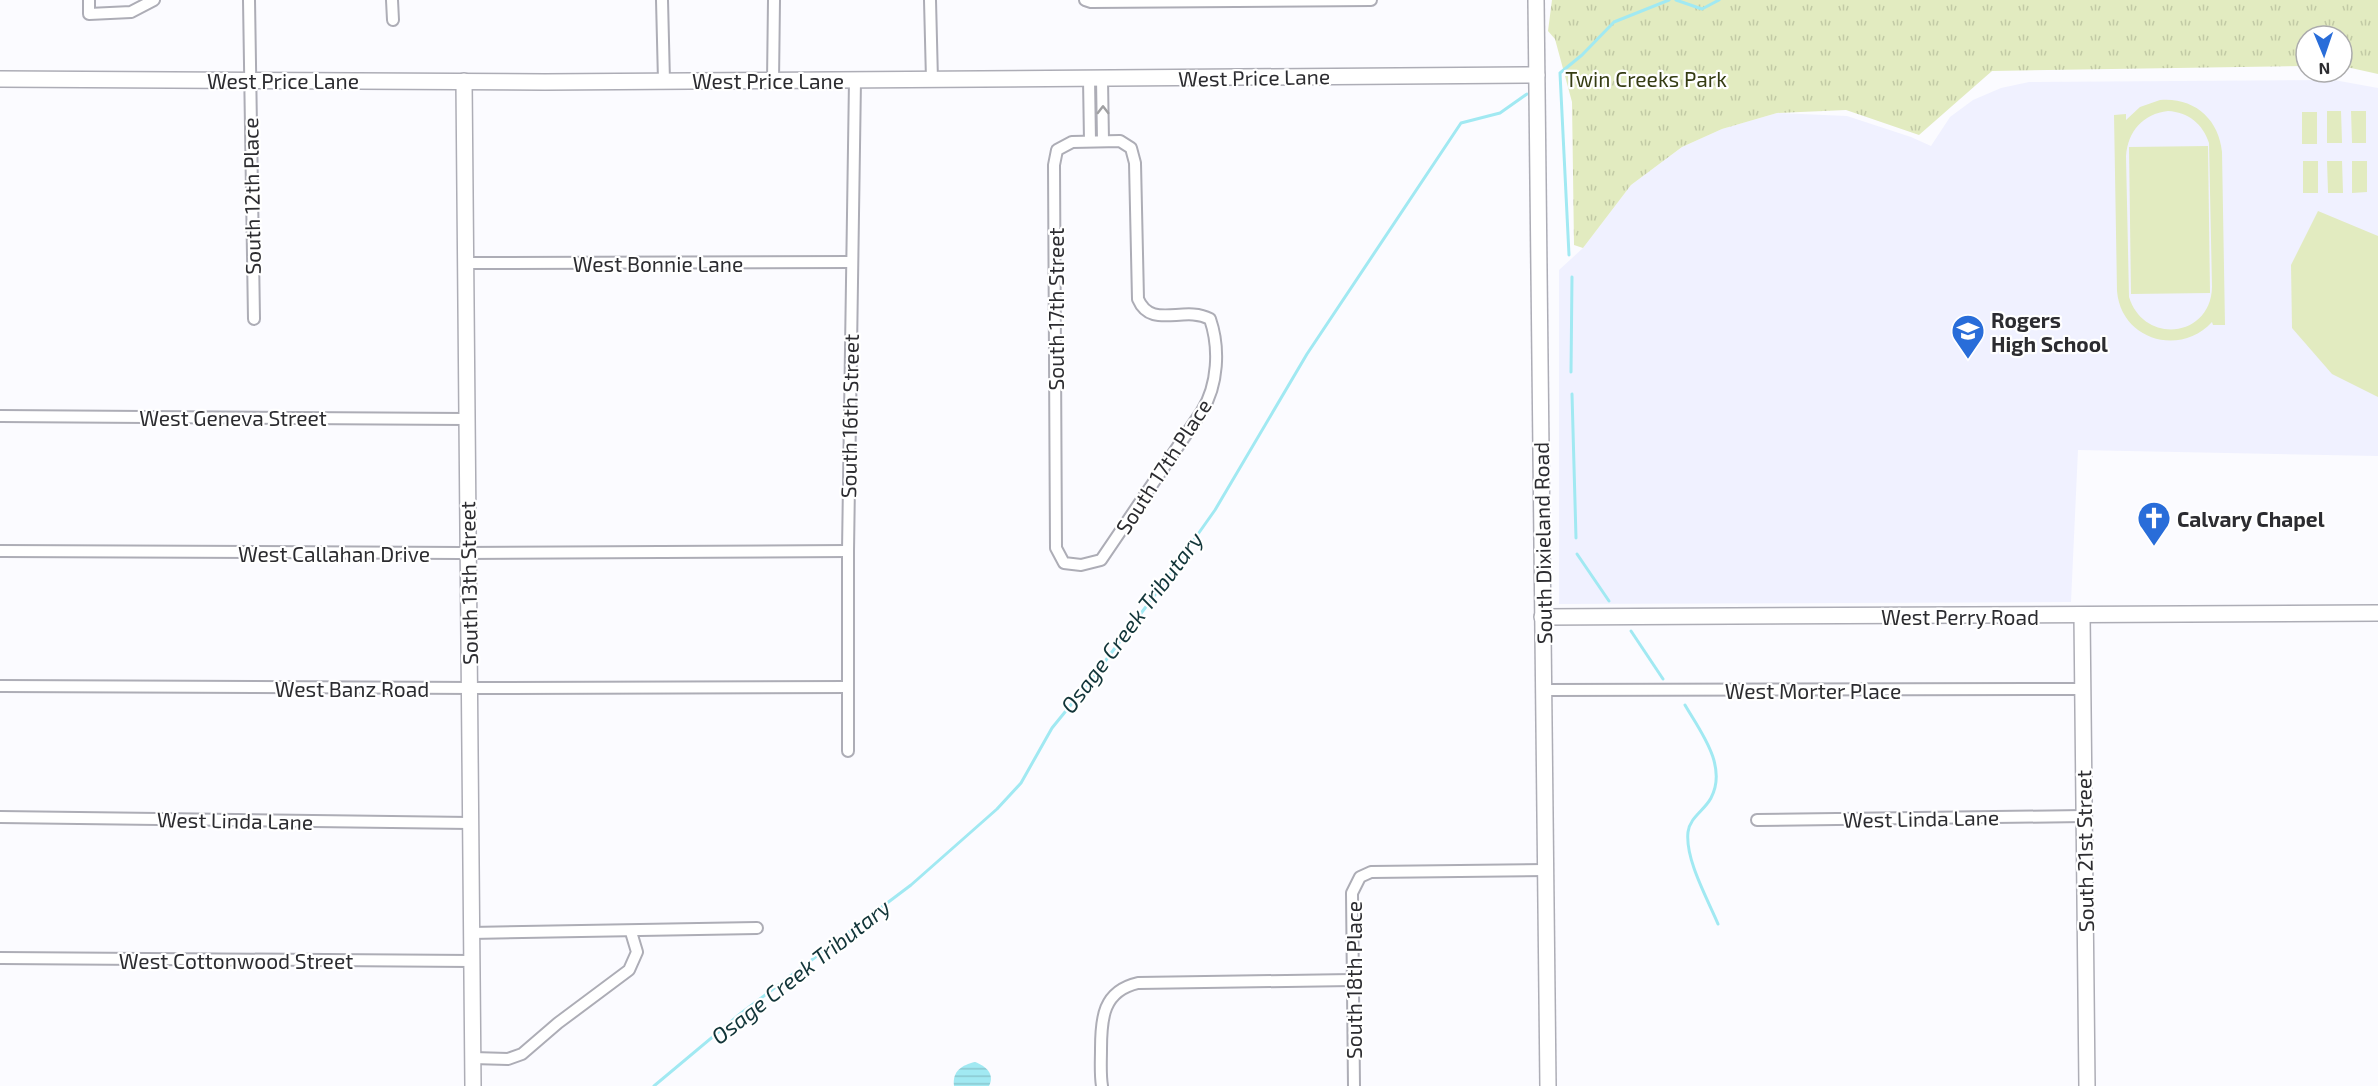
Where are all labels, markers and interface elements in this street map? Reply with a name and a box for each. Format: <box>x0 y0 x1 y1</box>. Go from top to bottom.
north arrow <box>2294 24 2354 84</box>
text: N <box>2318 60 2331 79</box>
street label: West Price Lane <box>1178 63 1330 91</box>
park label: Twin Creeks Park <box>1565 66 1727 91</box>
street label: West Price Lane <box>207 68 359 93</box>
street label: West Price Lane <box>692 68 844 93</box>
one-way arrow <box>1097 105 1109 114</box>
street label: South 12th Place <box>237 117 265 275</box>
street label: South 17th Street <box>1043 228 1068 390</box>
street label: West Bonnie Lane <box>573 251 743 276</box>
place label: Rogers High School <box>1991 307 2108 356</box>
school or university icon: Rogers High School <box>1950 313 1986 360</box>
street label: South 16th Street <box>835 334 863 498</box>
street label: South 17th Place <box>1110 394 1216 538</box>
street label: West Geneva Street <box>139 405 327 430</box>
street label: South Dixieland Road <box>1528 442 1556 644</box>
church icon: Calvary Chapel <box>2136 500 2172 547</box>
street label: South 13th Street <box>454 501 482 665</box>
place label: Calvary Chapel <box>2177 506 2325 532</box>
water label: Osage Creek Tributary <box>1054 526 1208 718</box>
street label: West Callahan Drive <box>238 541 430 566</box>
street label: West Perry Road <box>1881 604 2039 629</box>
street label: West Banz Road <box>275 676 429 701</box>
street label: West Morter Place <box>1725 678 1901 703</box>
street label: South 21st Street <box>2070 770 2098 932</box>
street label: West Linda Lane <box>1843 804 1999 832</box>
street label: West Linda Lane <box>157 806 313 834</box>
water label: Osage Creek Tributary <box>705 893 895 1050</box>
street label: South 18th Place <box>1341 901 1366 1059</box>
street label: West Cottonwood Street <box>119 948 353 973</box>

